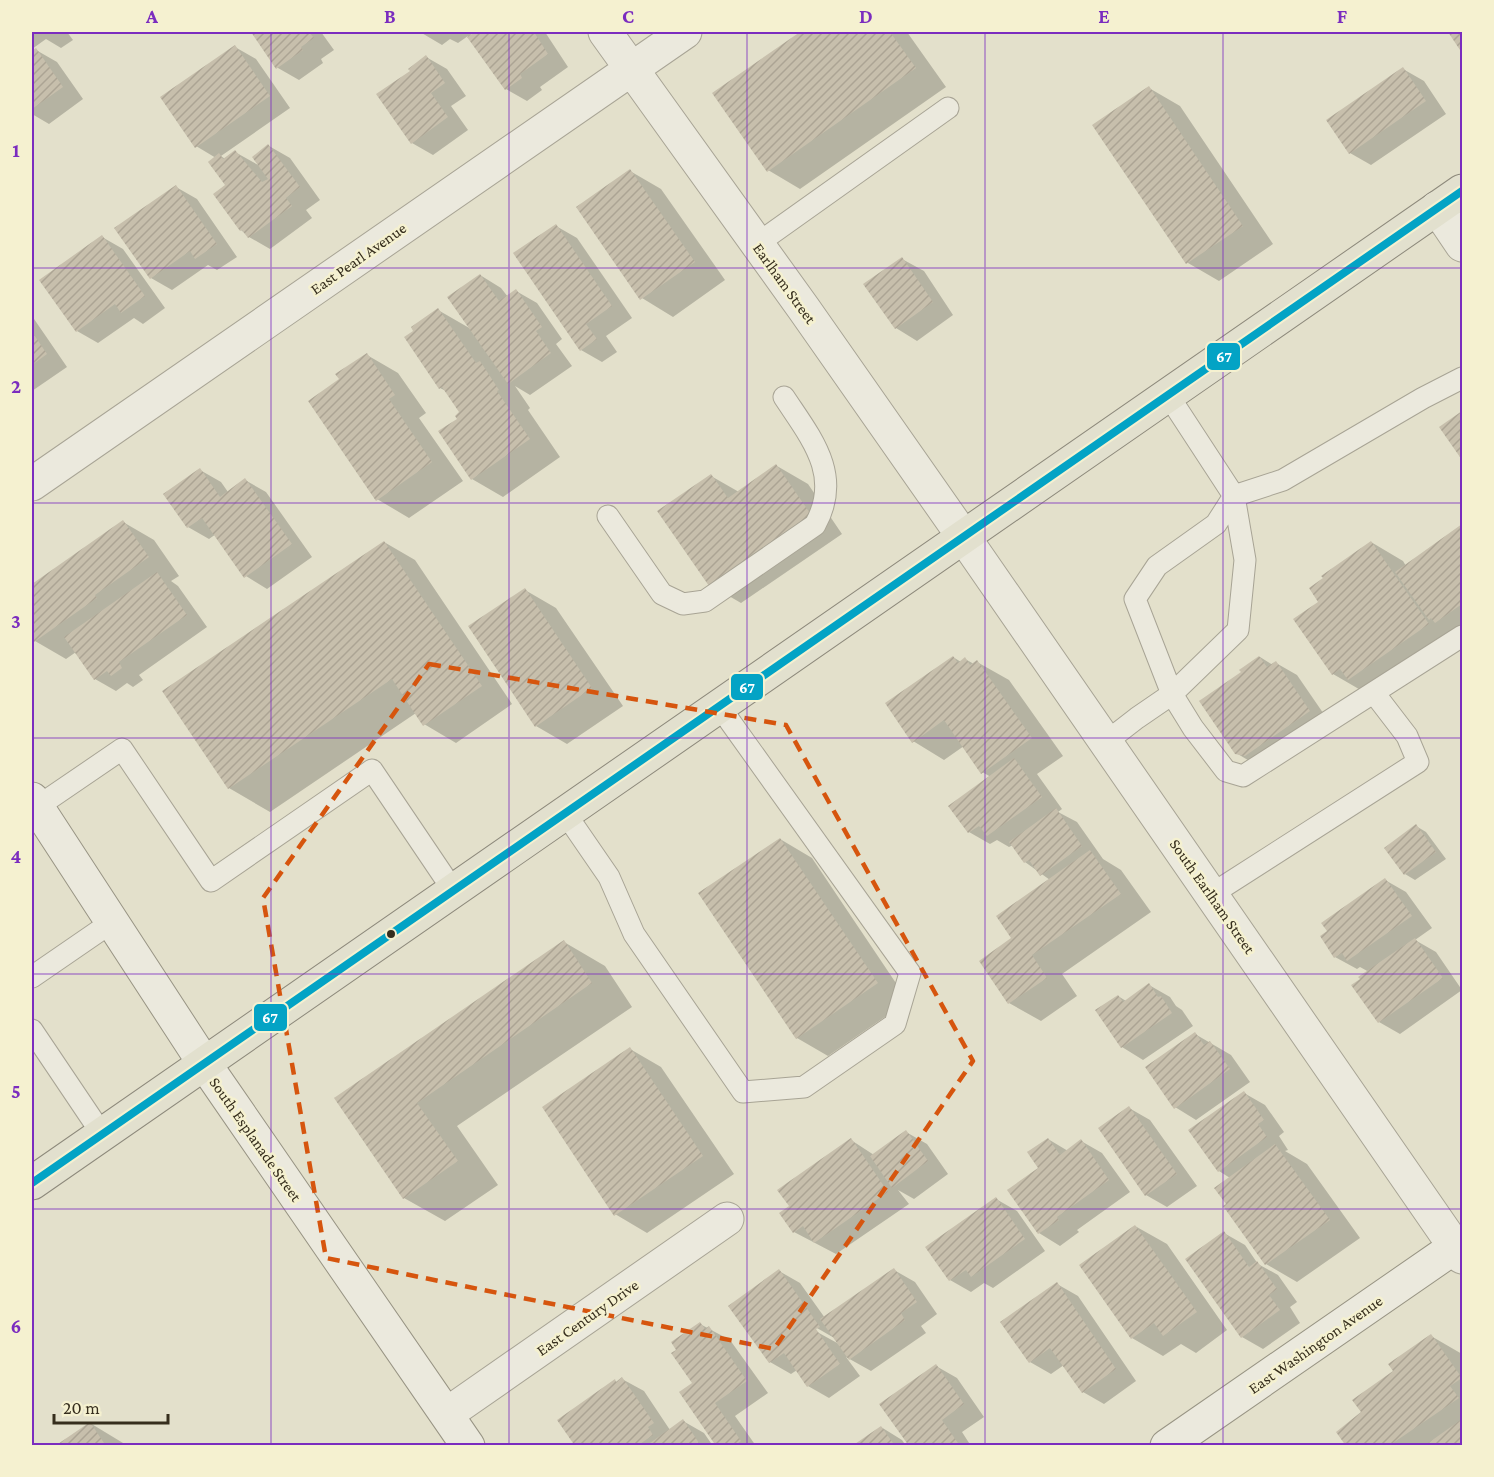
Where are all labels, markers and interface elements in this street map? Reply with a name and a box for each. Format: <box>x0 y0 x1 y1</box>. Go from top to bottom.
text: A <box>145 5 159 27</box>
text: B <box>384 5 396 27</box>
text: C <box>622 5 634 27</box>
text: D <box>859 5 873 27</box>
text: E <box>1098 5 1110 27</box>
text: F <box>1337 5 1348 27</box>
text: 1 <box>12 139 20 161</box>
street label: East Pearl Avenue <box>307 219 409 298</box>
street label: Earlham Street <box>750 240 820 327</box>
line badge: 67 <box>1206 342 1241 371</box>
text: 67 <box>1216 348 1232 365</box>
text: 2 <box>11 375 21 397</box>
text: 3 <box>11 610 21 632</box>
line badge: 67 <box>730 673 764 701</box>
text: 67 <box>739 679 755 696</box>
street label: South Earlham Street <box>1167 836 1259 957</box>
text: 4 <box>11 845 22 867</box>
unlabelled marker <box>385 928 397 940</box>
line badge: 67 <box>253 1003 288 1032</box>
text: 67 <box>262 1009 278 1026</box>
street label: South Esplanade Street <box>205 1074 305 1206</box>
text: 5 <box>11 1080 21 1102</box>
street label: East Century Drive <box>533 1276 642 1360</box>
street label: East Washington Avenue <box>1245 1292 1386 1398</box>
text: 6 <box>11 1315 21 1337</box>
scale bar <box>54 1387 168 1425</box>
text: 20 m <box>63 1398 100 1418</box>

